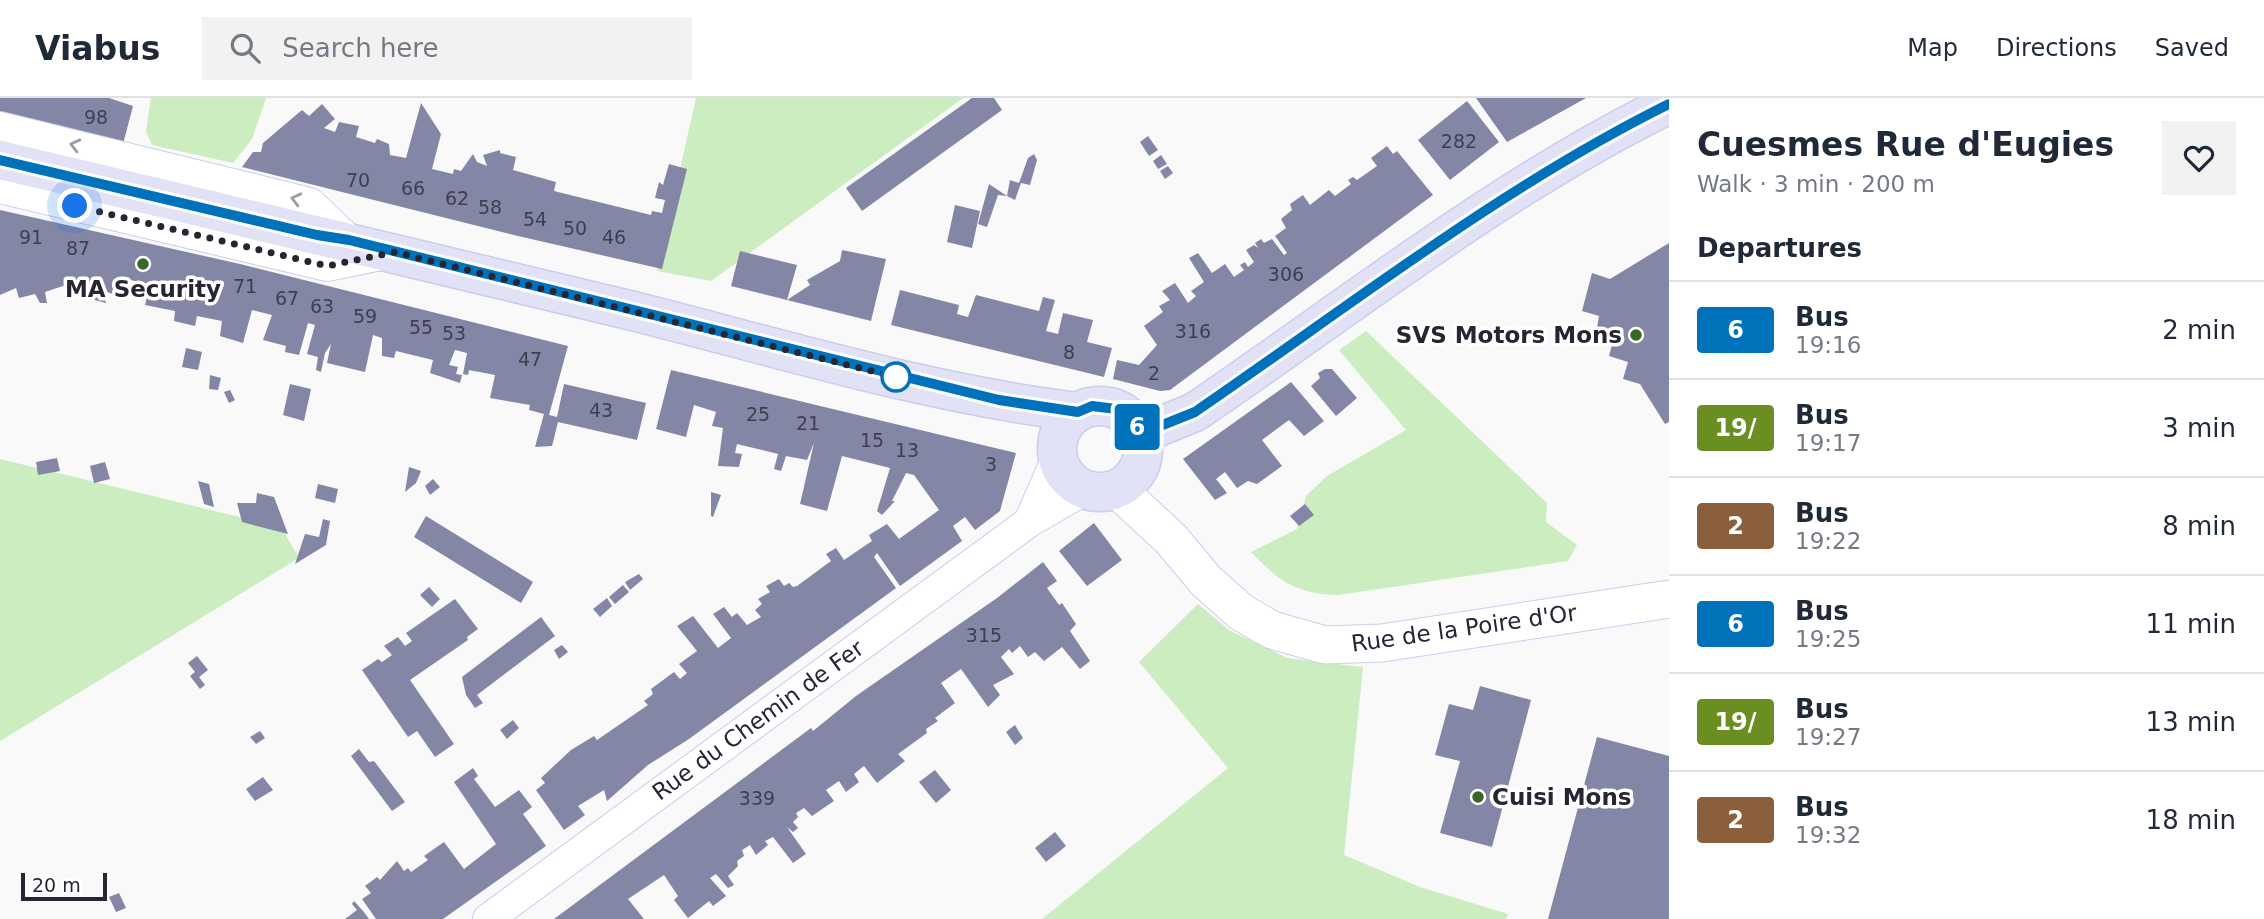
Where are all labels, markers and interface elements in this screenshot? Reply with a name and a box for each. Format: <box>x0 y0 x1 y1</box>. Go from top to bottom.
search box <box>202 17 692 80</box>
text: Viabus <box>35 29 160 68</box>
icon: search <box>226 29 264 67</box>
text: Search here <box>282 33 438 63</box>
text: Map <box>1907 34 1958 62</box>
text: Directions <box>1996 34 2117 62</box>
text: Saved <box>2155 34 2229 62</box>
house number: 98 <box>84 106 108 128</box>
button: heart <box>2162 121 2236 195</box>
text: Cuesmes Rue d'Eugies <box>1697 125 2114 164</box>
house number: 282 <box>1441 130 1477 152</box>
one-way arrow <box>69 139 81 153</box>
house number: 70 <box>346 169 370 191</box>
text: Walk · 3 min · 200 m <box>1697 171 1935 197</box>
house number: 66 <box>401 177 425 199</box>
house number: 62 <box>445 187 469 209</box>
your location <box>57 188 92 223</box>
one-way arrow <box>290 193 302 208</box>
house number: 58 <box>478 196 502 218</box>
house number: 54 <box>523 208 547 230</box>
house number: 50 <box>563 217 587 239</box>
house number: 91 <box>19 226 43 248</box>
house number: 46 <box>602 226 626 248</box>
text: Departures <box>1697 233 1862 263</box>
house number: 87 <box>66 237 90 259</box>
marker: MA Security <box>135 256 151 272</box>
house number: 306 <box>1268 263 1304 285</box>
house number: 71 <box>233 275 257 297</box>
place label: MA Security <box>65 276 221 302</box>
house number: 67 <box>275 287 299 309</box>
house number: 63 <box>310 295 334 317</box>
text: Bus <box>1795 302 1849 332</box>
house number: 59 <box>353 305 377 327</box>
text: 2 min <box>2162 315 2236 345</box>
house number: 55 <box>409 316 433 338</box>
text: 6 <box>1727 316 1744 344</box>
house number: 316 <box>1175 320 1211 342</box>
house number: 53 <box>442 322 466 344</box>
place label: SVS Motors Mons <box>1396 322 1622 348</box>
marker: SVS Motors Mons <box>1628 327 1644 343</box>
text: 19:16 <box>1795 332 1861 358</box>
house number: 8 <box>1063 341 1075 363</box>
house number: 47 <box>518 348 542 370</box>
unlabelled marker <box>881 362 911 392</box>
house number: 2 <box>1148 362 1160 384</box>
house number: 43 <box>589 399 613 421</box>
text: Bus <box>1795 400 1849 430</box>
house number: 25 <box>746 403 770 425</box>
line badge: 6 <box>1114 404 1160 450</box>
house number: 21 <box>796 412 820 434</box>
text: 6 <box>1129 413 1145 441</box>
text: 3 min <box>2162 413 2236 443</box>
text: 19/ <box>1714 414 1757 442</box>
house number: 15 <box>860 429 884 451</box>
text: 19:17 <box>1795 430 1861 456</box>
house number: 13 <box>895 439 919 461</box>
house number: 3 <box>985 453 997 475</box>
text: Bus <box>1795 498 1849 528</box>
text: 8 min <box>2162 511 2236 541</box>
text: 2 <box>1727 512 1744 540</box>
text: 19:22 <box>1795 528 1861 554</box>
text: Bus <box>1795 596 1849 626</box>
street label: Rue de la Poire d'Or <box>1350 599 1579 657</box>
text: 11 min <box>2146 609 2236 639</box>
text: 6 <box>1727 610 1744 638</box>
house number: 315 <box>966 624 1002 646</box>
text: 19:25 <box>1795 626 1861 652</box>
street label: Rue du Chemin de Fer <box>647 634 869 805</box>
text: Bus <box>1795 694 1849 724</box>
text: 13 min <box>2146 707 2236 737</box>
text: 19/ <box>1714 708 1757 736</box>
text: 19:27 <box>1795 724 1861 750</box>
place label: Cuisi Mons <box>1492 784 1631 810</box>
house number: 339 <box>739 787 775 809</box>
marker: Cuisi Mons <box>1470 789 1486 805</box>
text: Bus <box>1795 792 1849 822</box>
text: 18 min <box>2146 805 2236 835</box>
text: 2 <box>1727 806 1744 834</box>
text: 19:32 <box>1795 822 1861 848</box>
scale bar <box>21 870 107 902</box>
text: 20 m <box>32 874 81 896</box>

